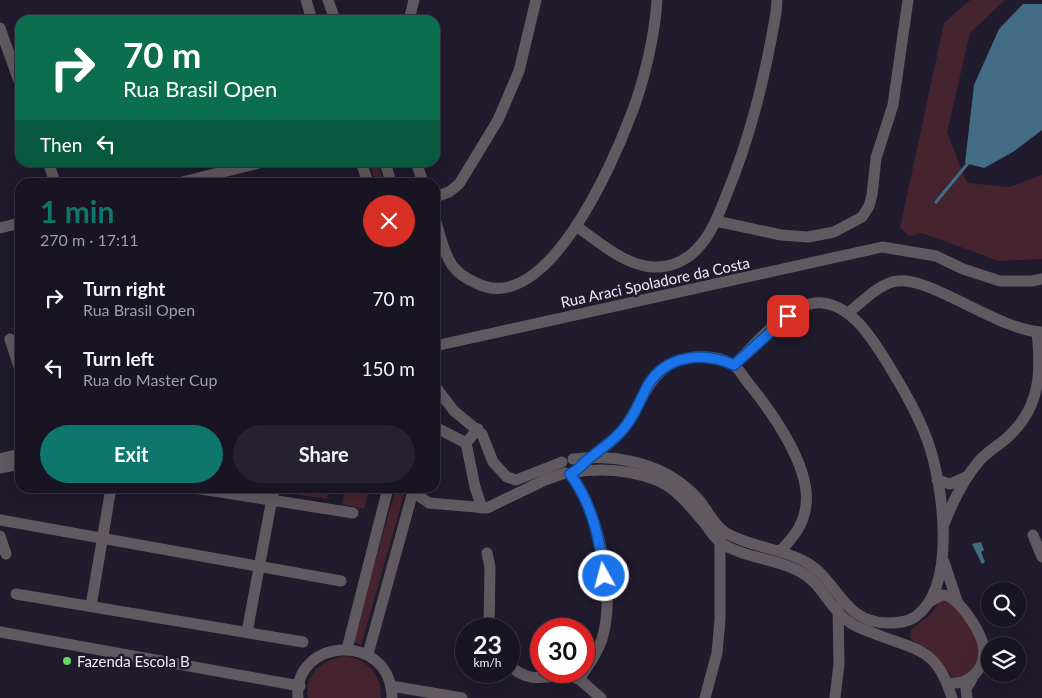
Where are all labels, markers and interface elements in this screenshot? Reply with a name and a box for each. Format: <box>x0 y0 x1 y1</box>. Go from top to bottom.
text: 70 m <box>123 33 201 75</box>
icon: right <box>40 35 105 100</box>
text: Rua Brasil Open <box>123 75 277 102</box>
icon: left <box>92 130 120 158</box>
text: Then <box>40 133 82 156</box>
text: 1 min <box>40 193 114 229</box>
button: close <box>363 195 415 247</box>
text: 270 m · 17:11 <box>40 230 139 249</box>
street label: Rua Araci Spoladore da Costa <box>559 253 751 311</box>
text: Turn right <box>83 277 165 300</box>
icon: right <box>40 284 68 312</box>
text: 70 m <box>372 287 415 310</box>
pin <box>767 295 809 337</box>
text: Rua Brasil Open <box>83 300 195 319</box>
icon: arrive <box>774 302 802 330</box>
text: Turn left <box>83 347 154 370</box>
icon: left <box>40 354 68 382</box>
text: 150 m <box>361 357 415 380</box>
text: Rua do Master Cup <box>83 370 217 389</box>
button: Exit <box>40 425 223 483</box>
button: Share <box>233 425 415 483</box>
position arrow <box>577 549 629 601</box>
map controls <box>981 582 1026 682</box>
button: search <box>981 582 1026 627</box>
speed limit sign: 30 <box>530 618 595 683</box>
text: 23 <box>473 629 502 659</box>
button: layers <box>981 637 1026 682</box>
place label: Fazenda Escola B <box>77 652 190 670</box>
marker: Fazenda Escola B <box>61 655 73 667</box>
text: km/h <box>473 655 502 670</box>

